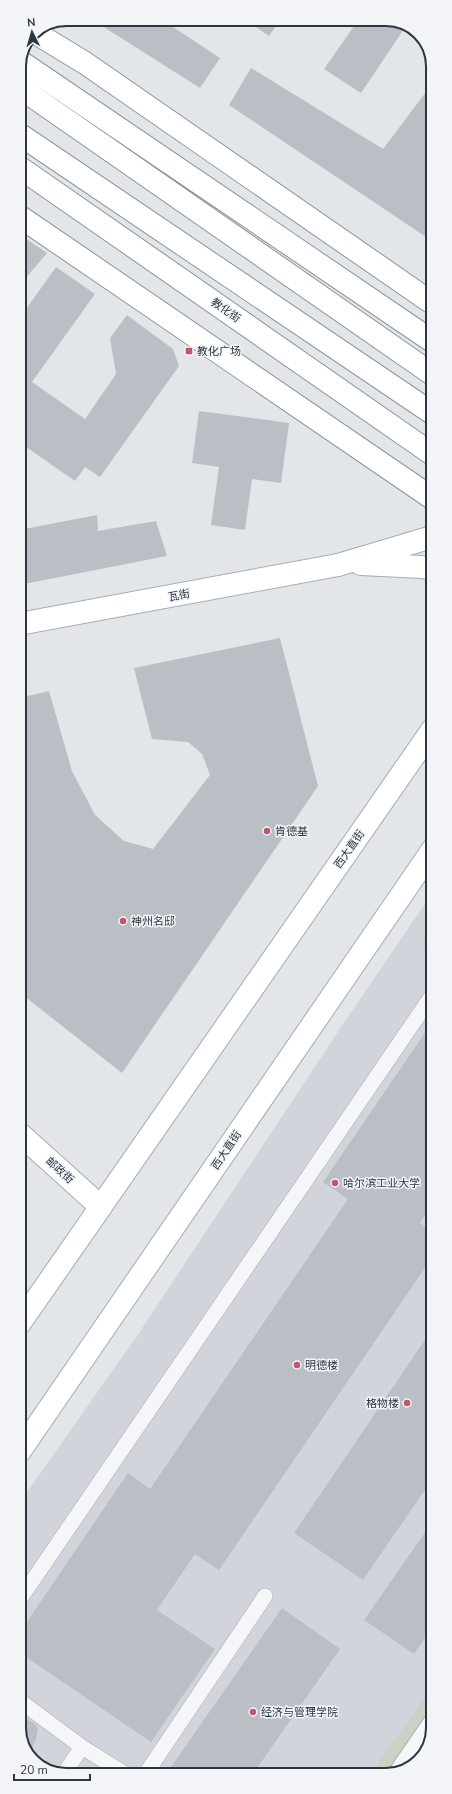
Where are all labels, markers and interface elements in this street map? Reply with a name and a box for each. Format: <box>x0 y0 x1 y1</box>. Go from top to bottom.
north arrow <box>12 12 52 52</box>
text: N <box>26 15 36 30</box>
street label: 教化街 <box>208 295 244 326</box>
place label: 教化广场 <box>197 344 241 359</box>
marker: 教化广场 <box>184 346 194 356</box>
street label: 瓦街 <box>167 586 191 605</box>
place label: 肯德基 <box>275 824 308 839</box>
marker: 肯德基 <box>262 826 272 836</box>
street label: 西大直街 <box>331 827 368 872</box>
place label: 神州名邸 <box>131 914 175 929</box>
marker: 神州名邸 <box>118 916 128 926</box>
street label: 西大直街 <box>208 1128 245 1173</box>
street label: 邮政街 <box>42 1154 77 1187</box>
place label: 哈尔滨工业大学 <box>343 1176 420 1191</box>
marker: 哈尔滨工业大学 <box>330 1178 340 1188</box>
place label: 明德楼 <box>305 1358 338 1373</box>
marker: 明德楼 <box>292 1360 302 1370</box>
place label: 格物楼 <box>366 1396 399 1411</box>
marker: 格物楼 <box>402 1398 412 1408</box>
place label: 经济与管理学院 <box>261 1705 338 1720</box>
marker: 经济与管理学院 <box>248 1707 258 1717</box>
scale bar <box>14 1756 90 1782</box>
text: 20 m <box>20 1762 48 1778</box>

